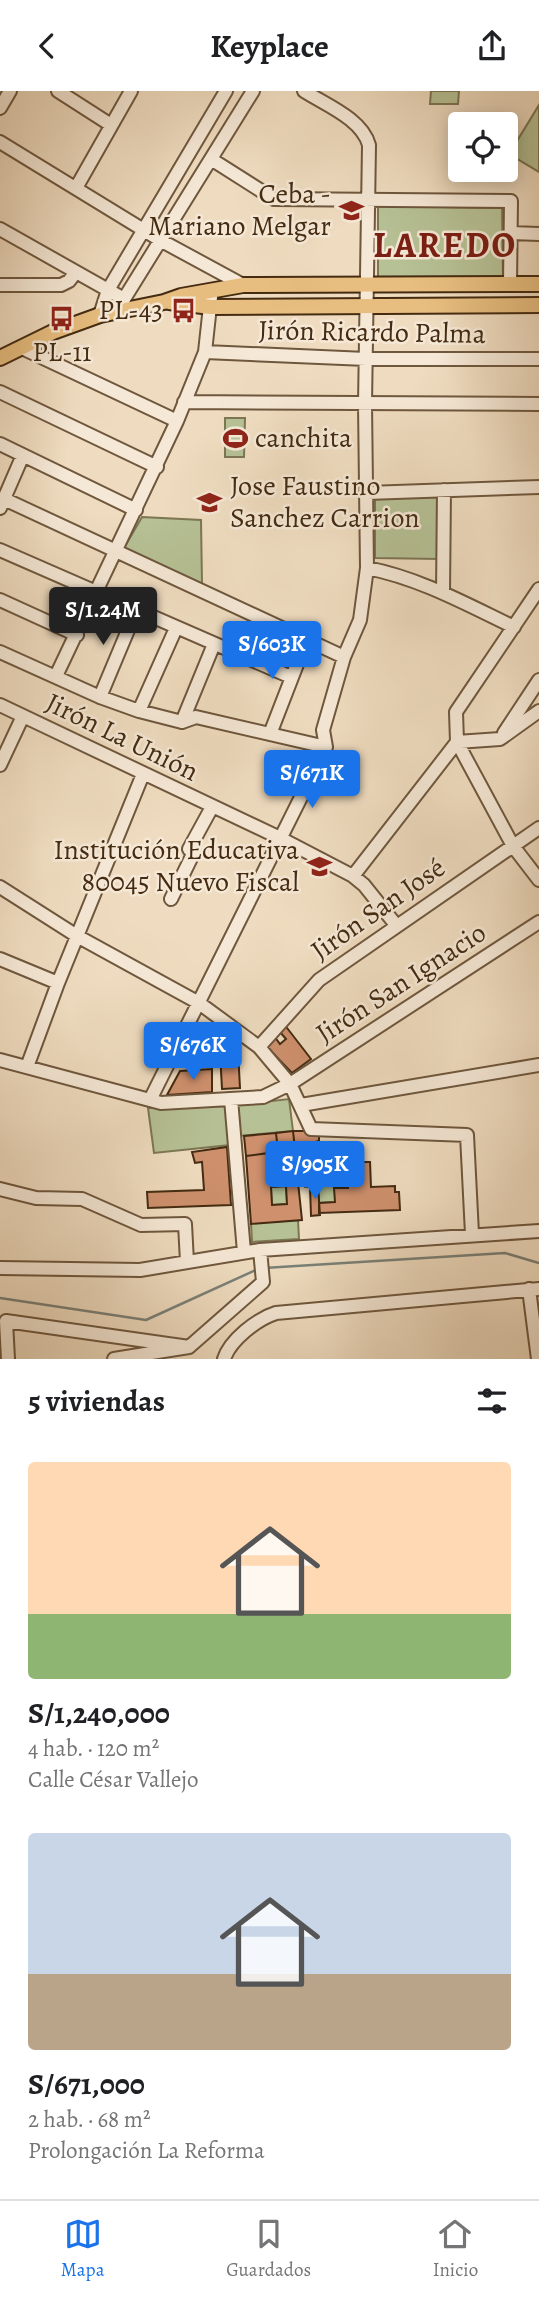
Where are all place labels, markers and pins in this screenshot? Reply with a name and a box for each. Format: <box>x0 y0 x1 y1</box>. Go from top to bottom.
place label: Ceba - Mariano Melgar <box>148 175 331 245</box>
school or university icon: Ceba - Mariano Melgar <box>337 196 365 224</box>
place label: PL-43 <box>98 291 163 329</box>
bus stop icon: PL-43 <box>169 296 197 324</box>
bus stop icon: PL-11 <box>48 304 76 332</box>
place label: PL-11 <box>32 333 92 371</box>
place label: canchita <box>255 419 352 457</box>
sports icon: canchita <box>221 424 249 452</box>
place label: Jose Faustino Sanchez Carrion <box>230 467 420 537</box>
school or university icon: Jose Faustino Sanchez Carrion <box>196 488 224 516</box>
pin: S/1.24M <box>38 587 168 647</box>
pin: S/603K <box>215 621 329 681</box>
pin: S/671K <box>255 751 369 810</box>
place label: Institución Educativa 80045 Nuevo Fiscal <box>54 831 299 901</box>
school or university icon: Institución Educativa 80045 Nuevo Fiscal <box>305 852 333 880</box>
pin: S/676K <box>136 1023 250 1082</box>
pin: S/905K <box>258 1141 372 1201</box>

